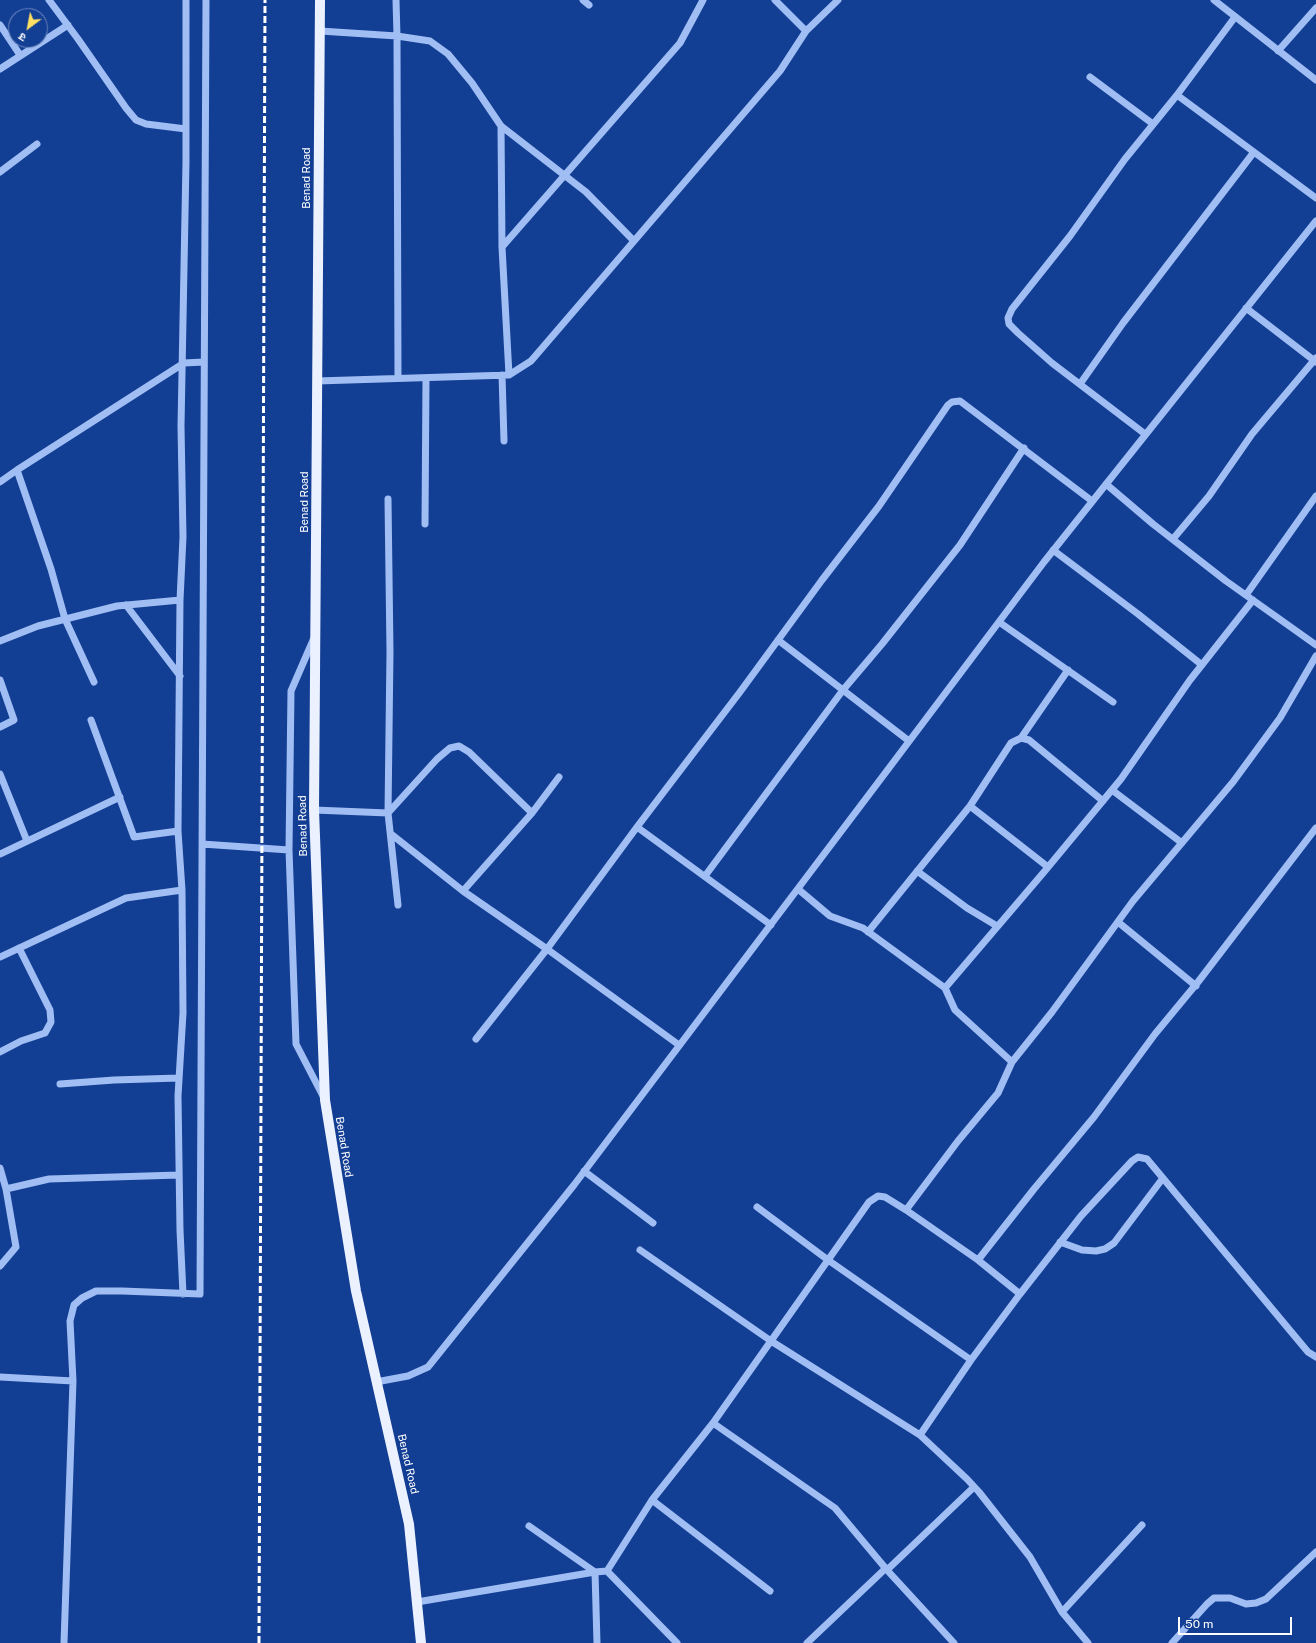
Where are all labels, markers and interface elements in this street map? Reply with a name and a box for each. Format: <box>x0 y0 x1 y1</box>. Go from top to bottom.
north arrow <box>8 8 48 48</box>
text: उ <box>16 31 28 44</box>
street label: Benad Road <box>300 147 314 209</box>
street label: Benad Road <box>298 471 312 533</box>
street label: Benad Road <box>296 795 310 857</box>
street label: Benad Road <box>333 1116 355 1178</box>
street label: Benad Road <box>395 1433 421 1495</box>
scale bar <box>1180 1609 1294 1635</box>
text: 50 m <box>1185 1617 1213 1631</box>

